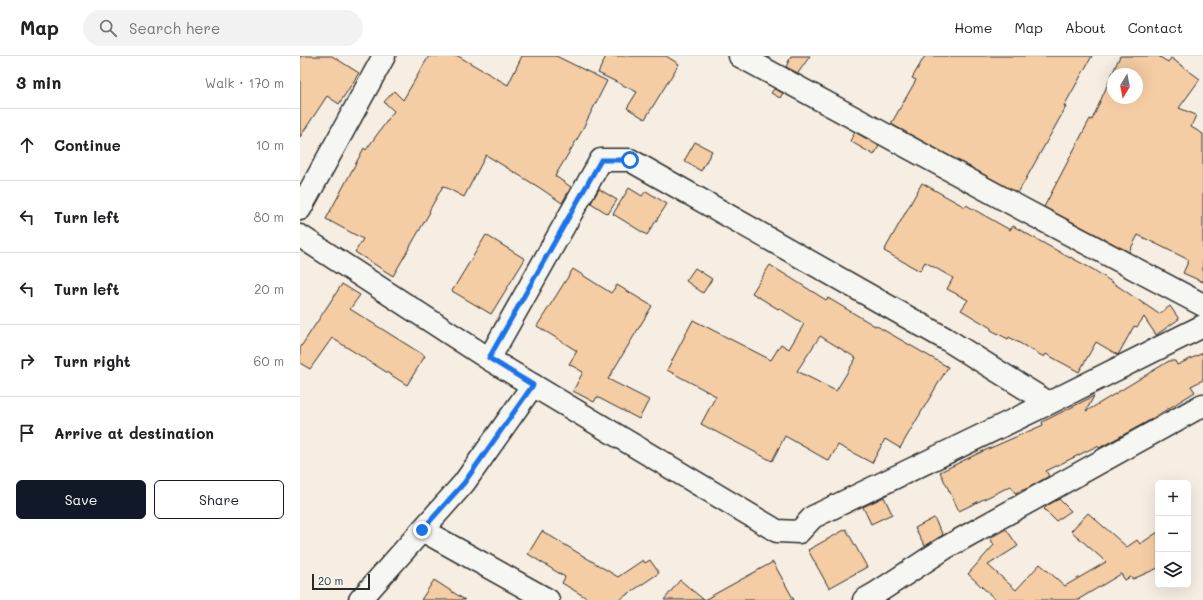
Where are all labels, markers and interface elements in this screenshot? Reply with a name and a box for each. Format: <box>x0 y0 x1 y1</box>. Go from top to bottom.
search box <box>83 10 363 46</box>
text: Map <box>20 15 59 40</box>
icon: search <box>97 17 119 39</box>
text: Search here <box>129 18 220 38</box>
text: Home <box>954 18 992 37</box>
text: Map <box>1014 18 1043 37</box>
text: About <box>1065 18 1106 37</box>
text: Contact <box>1128 18 1183 37</box>
north arrow <box>1107 68 1143 104</box>
text: 3 min <box>16 71 61 93</box>
text: Walk · 170 m <box>205 74 284 91</box>
icon: ahead <box>16 134 38 156</box>
text: Continue <box>54 135 121 155</box>
text: 10 m <box>256 136 284 153</box>
route start <box>621 151 639 169</box>
icon: left <box>16 206 38 228</box>
text: Turn left <box>54 207 119 227</box>
text: 80 m <box>254 208 284 225</box>
icon: left <box>16 278 38 300</box>
text: Turn left <box>54 279 119 299</box>
text: 20 m <box>254 280 284 297</box>
icon: right <box>16 350 38 372</box>
text: Turn right <box>54 351 131 371</box>
text: 60 m <box>254 352 284 369</box>
icon: arrive <box>16 422 38 444</box>
text: Arrive at destination <box>54 423 214 443</box>
button: Save <box>16 480 146 519</box>
button: Share <box>154 480 284 519</box>
map controls <box>1155 480 1191 588</box>
button: + <box>1155 480 1191 516</box>
button: − <box>1155 516 1191 552</box>
route end <box>413 521 431 539</box>
button: layers <box>1155 552 1191 588</box>
scale bar <box>312 572 370 591</box>
text: 20 m <box>318 573 343 588</box>

